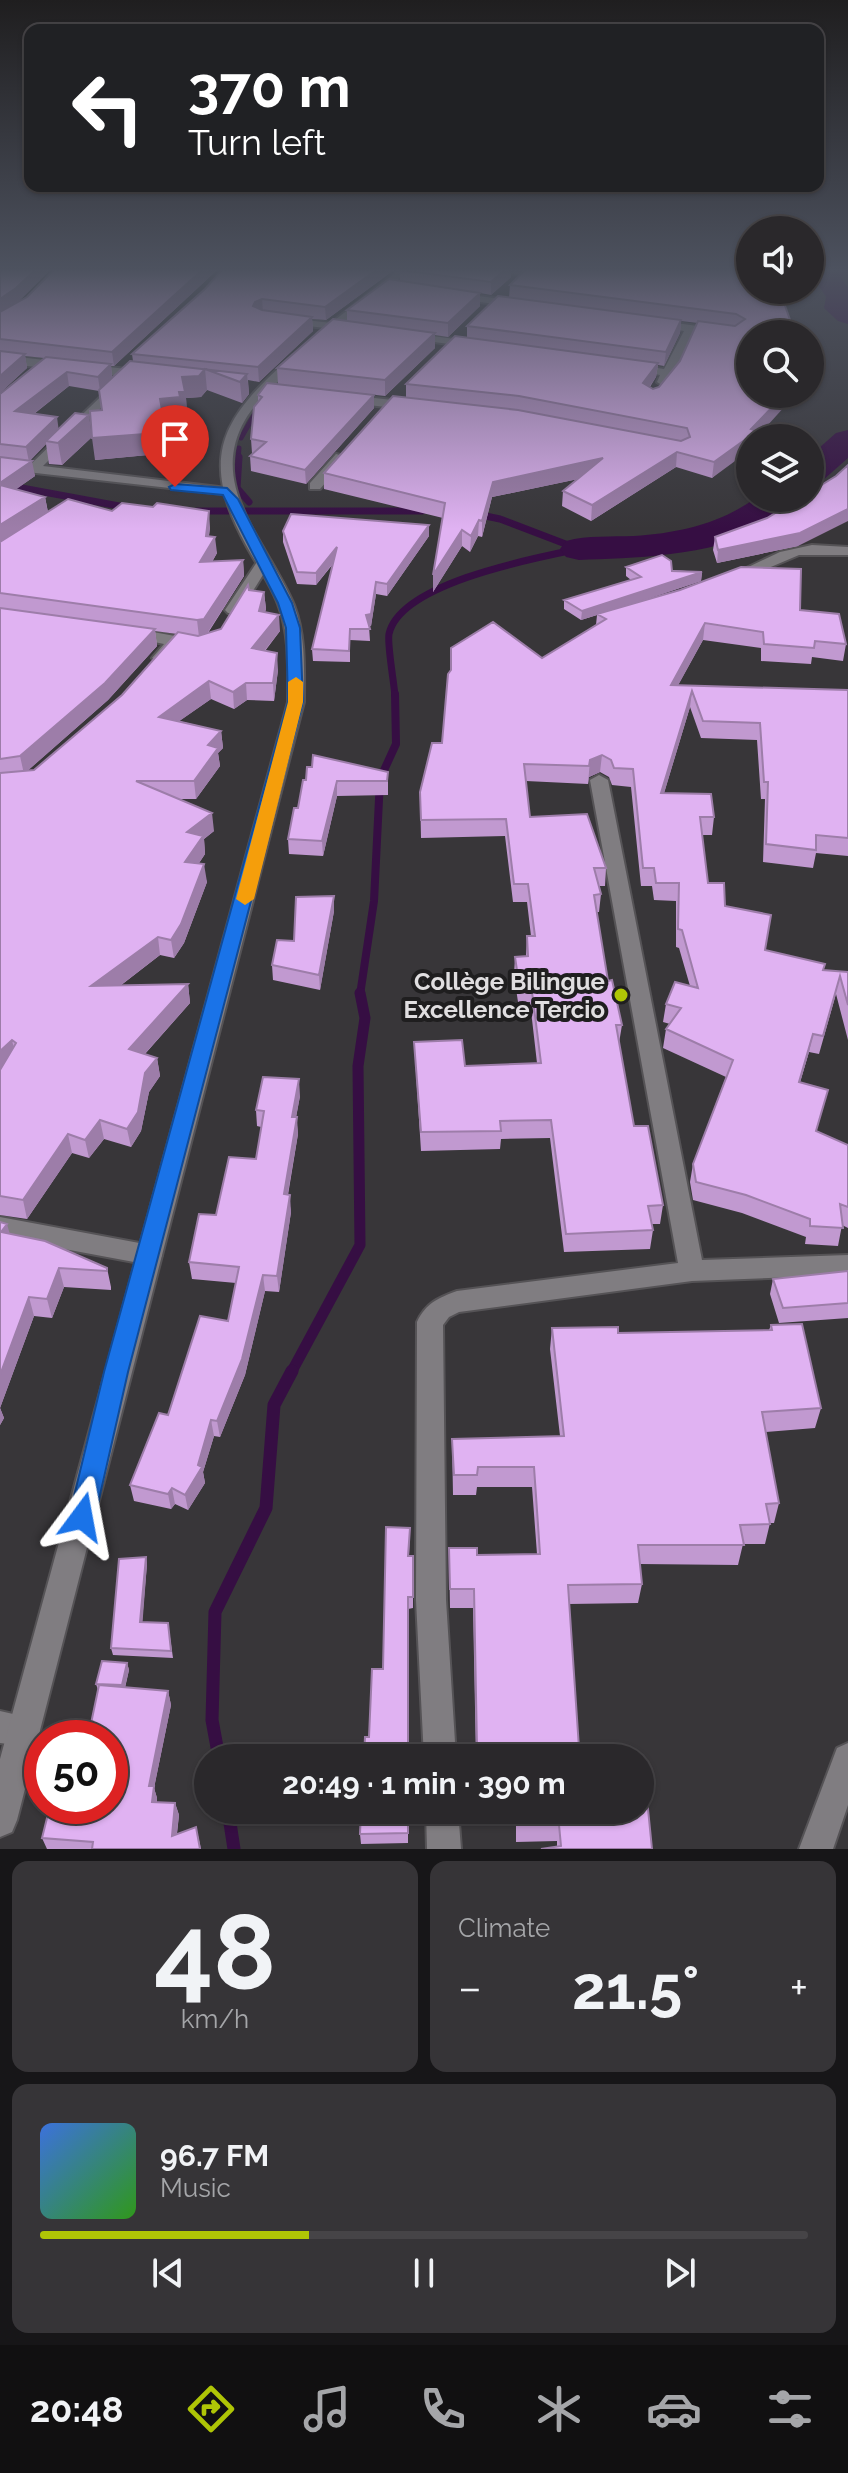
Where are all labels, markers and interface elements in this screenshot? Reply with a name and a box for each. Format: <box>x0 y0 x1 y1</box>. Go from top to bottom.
text: 370 m <box>188 54 351 120</box>
icon: left <box>56 56 160 160</box>
text: Turn left <box>188 121 326 163</box>
map controls <box>736 216 824 512</box>
button: sound <box>736 216 824 304</box>
button: search <box>736 320 824 408</box>
pin <box>141 405 209 487</box>
icon: arrive <box>153 417 197 461</box>
button: layers <box>736 424 824 512</box>
place label: Collège Bilingue Excellence Tercio <box>403 967 605 1024</box>
marker: Collège Bilingue Excellence Tercio <box>612 986 630 1004</box>
position arrow <box>40 1475 124 1559</box>
speed limit sign: 50 <box>24 1720 128 1824</box>
text: 20:49 · 1 min · 390 m <box>282 1766 566 1801</box>
text: 48 <box>154 1891 276 2013</box>
text: Climate <box>458 1913 550 1943</box>
text: 21.5° <box>572 1953 699 2023</box>
text: − <box>458 1962 482 2013</box>
text: + <box>790 1962 808 2013</box>
text: km/h <box>181 2004 249 2034</box>
text: 96.7 FM <box>160 2138 269 2173</box>
text: Music <box>160 2173 231 2203</box>
icon: previous <box>146 2251 190 2295</box>
icon: pause <box>402 2251 446 2295</box>
icon: next <box>658 2251 702 2295</box>
icon: directions <box>183 2381 239 2437</box>
icon: music <box>299 2381 355 2437</box>
icon: phone <box>415 2381 471 2437</box>
icon: climate <box>531 2381 587 2437</box>
icon: car <box>646 2381 702 2437</box>
icon: filters <box>762 2381 818 2437</box>
text: 20:48 <box>30 2388 123 2430</box>

